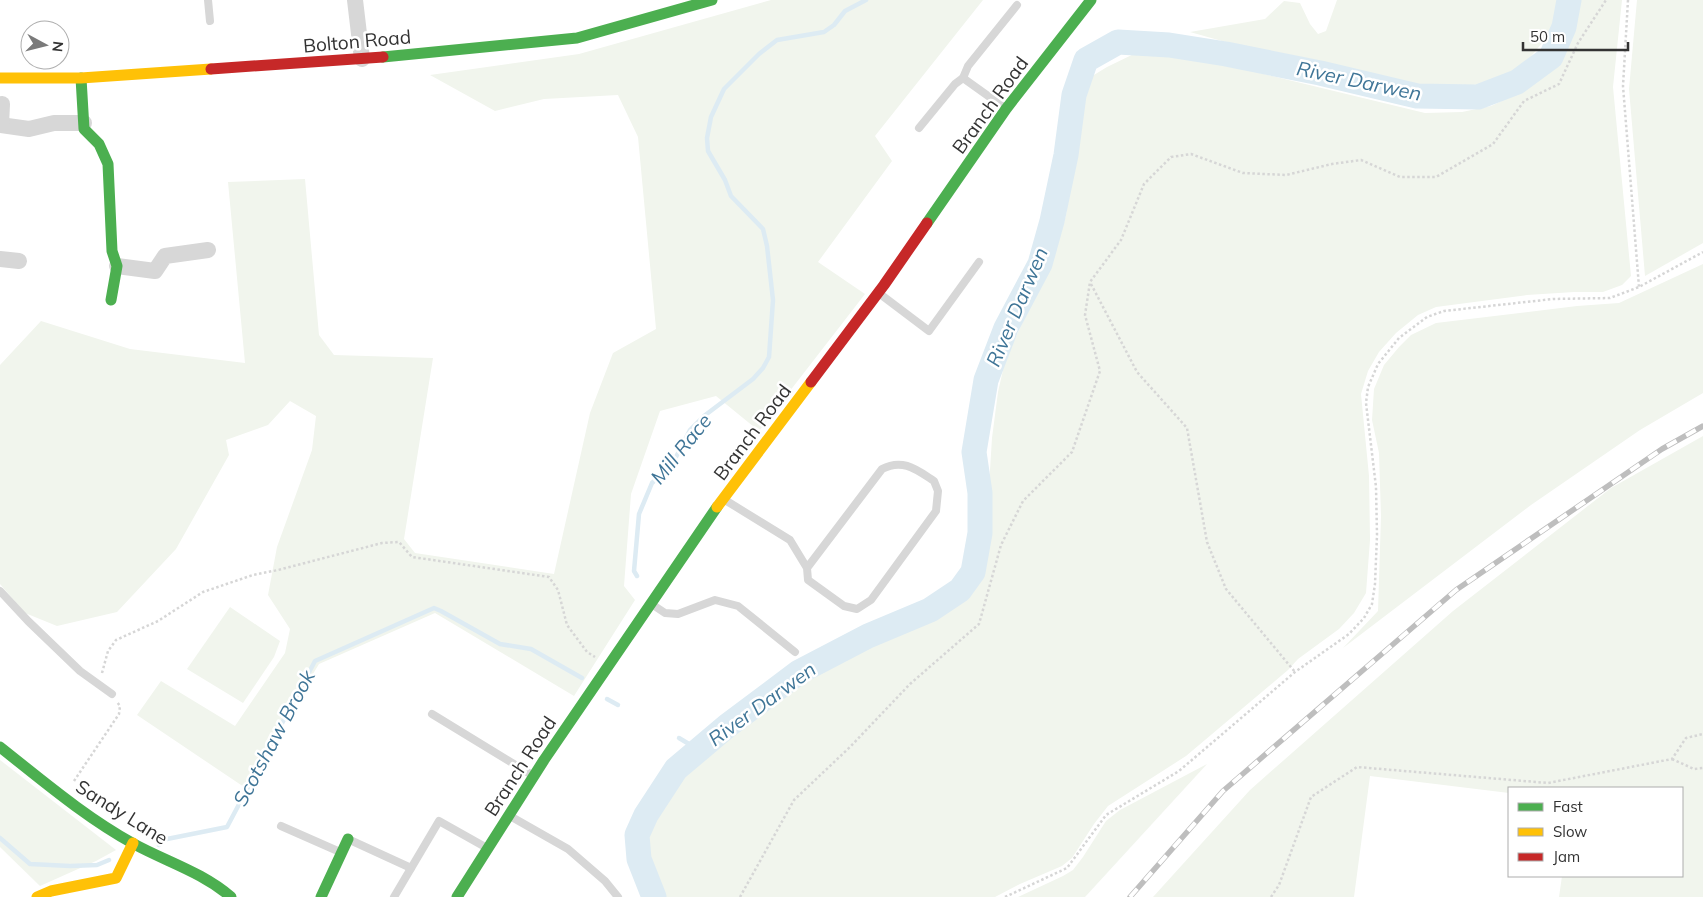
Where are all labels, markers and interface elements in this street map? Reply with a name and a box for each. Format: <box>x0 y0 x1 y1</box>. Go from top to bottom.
north arrow <box>20 20 70 70</box>
scale bar <box>1523 20 1628 52</box>
street label: Bolton Road <box>302 24 412 58</box>
text: 50 m <box>1530 27 1565 46</box>
text: N <box>48 40 67 53</box>
street label: Branch Road <box>947 52 1033 158</box>
water label: River Darwen <box>1294 55 1424 106</box>
water label: River Darwen <box>980 243 1053 370</box>
street label: Branch Road <box>708 379 796 485</box>
water label: Mill Race <box>645 408 717 489</box>
water label: River Darwen <box>703 656 820 751</box>
water label: Scotshaw Brook <box>227 665 320 810</box>
street label: Branch Road <box>479 712 561 820</box>
street label: Sandy Lane <box>72 774 172 850</box>
legend <box>1508 787 1683 877</box>
text: Fast <box>1553 797 1583 816</box>
text: Slow <box>1553 822 1587 841</box>
text: Jam <box>1553 847 1580 866</box>

